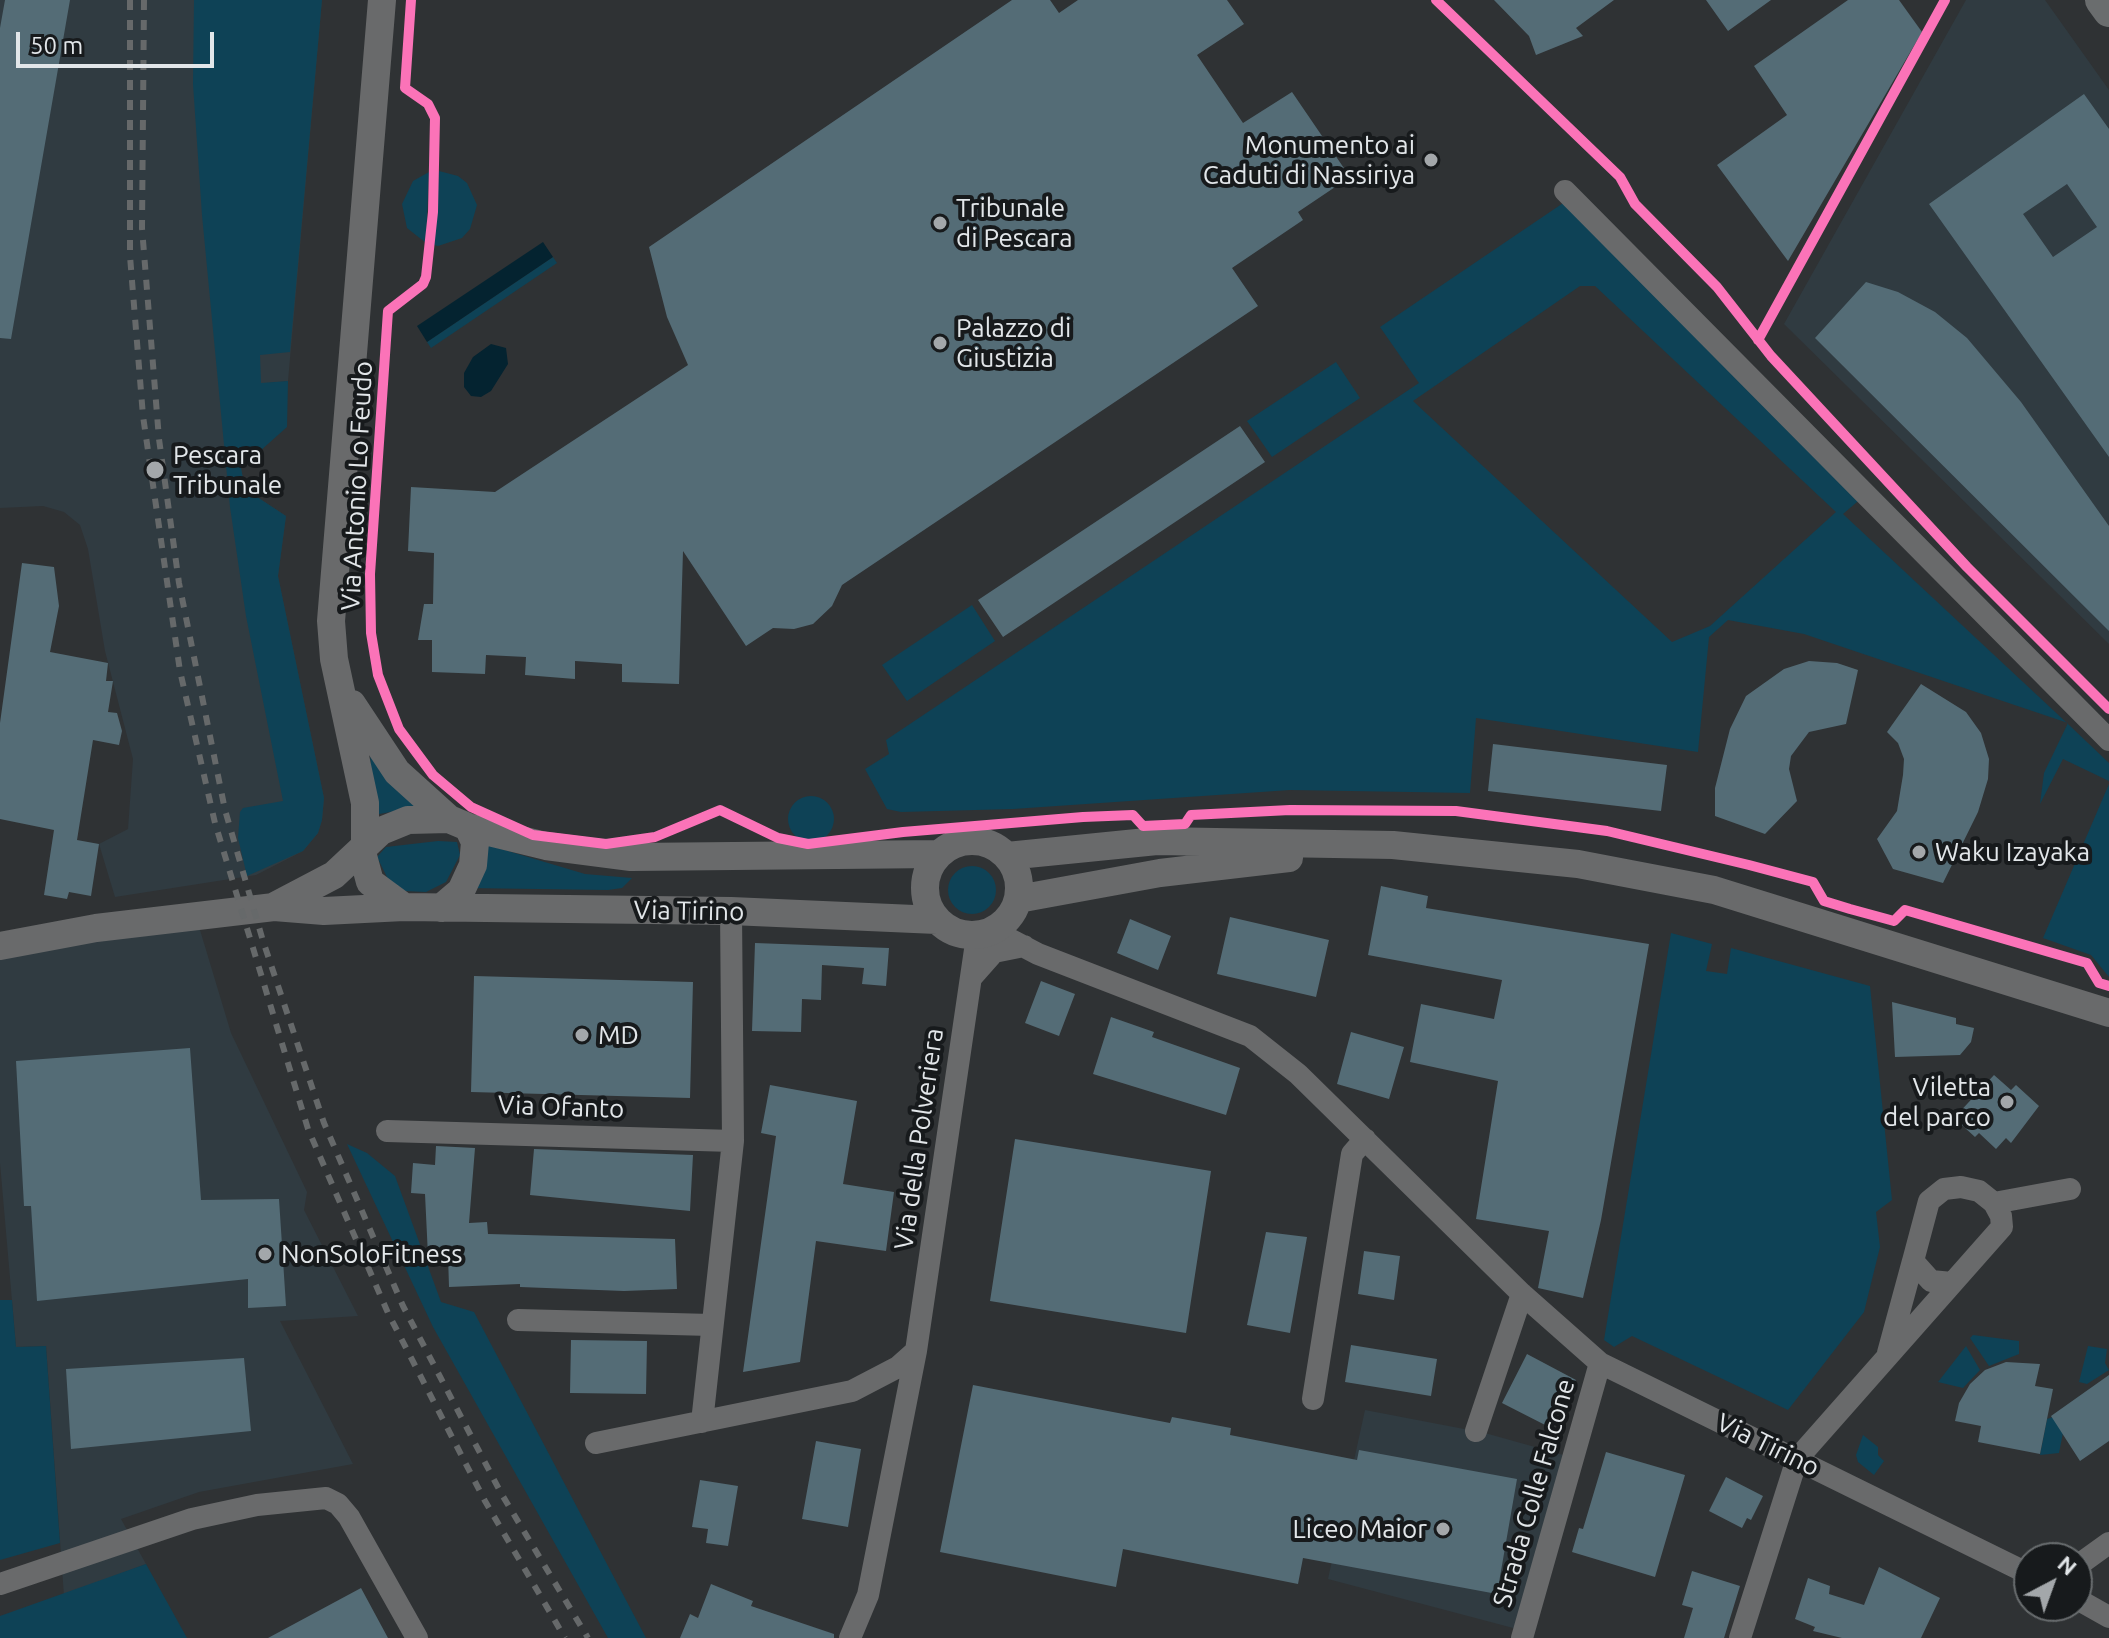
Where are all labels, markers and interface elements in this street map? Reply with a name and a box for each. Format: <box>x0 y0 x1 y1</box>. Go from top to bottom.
scale bar <box>20 16 218 66</box>
text: 50 m <box>30 32 83 59</box>
place label: Monumento ai Caduti di Nassiriya <box>1203 129 1415 190</box>
marker: Monumento ai Caduti di Nassiriya <box>1422 151 1440 169</box>
place label: Tribunale di Pescara <box>956 192 1073 254</box>
marker: Tribunale di Pescara <box>931 214 949 232</box>
place label: Palazzo di Giustizia <box>956 312 1071 374</box>
marker: Palazzo di Giustizia <box>931 334 949 352</box>
street label: Via Antonio Lo Feudo <box>335 360 379 612</box>
place label: Pescara Tribunale <box>173 439 282 500</box>
marker: Pescara Tribunale <box>144 459 166 481</box>
place label: Waku Izayaka <box>1935 836 2090 868</box>
marker: Waku Izayaka <box>1910 843 1928 861</box>
street label: Via Tirino <box>633 894 745 928</box>
place label: MD <box>598 1019 639 1051</box>
marker: MD <box>573 1026 591 1044</box>
street label: Via della Polveriera <box>888 1026 950 1252</box>
place label: Viletta del parco <box>1883 1071 1991 1132</box>
street label: Via Ofanto <box>497 1089 625 1125</box>
marker: Viletta del parco <box>1998 1093 2016 1111</box>
place label: NonSoloFitness <box>281 1238 462 1270</box>
marker: NonSoloFitness <box>256 1245 274 1263</box>
street label: Strada Colle Falcone <box>1486 1375 1582 1611</box>
street label: Via Tirino <box>1711 1407 1825 1483</box>
place label: Liceo Maior <box>1293 1513 1427 1545</box>
marker: Liceo Maior <box>1434 1520 1452 1538</box>
north arrow <box>2013 1542 2093 1622</box>
text: N <box>2053 1550 2082 1580</box>

